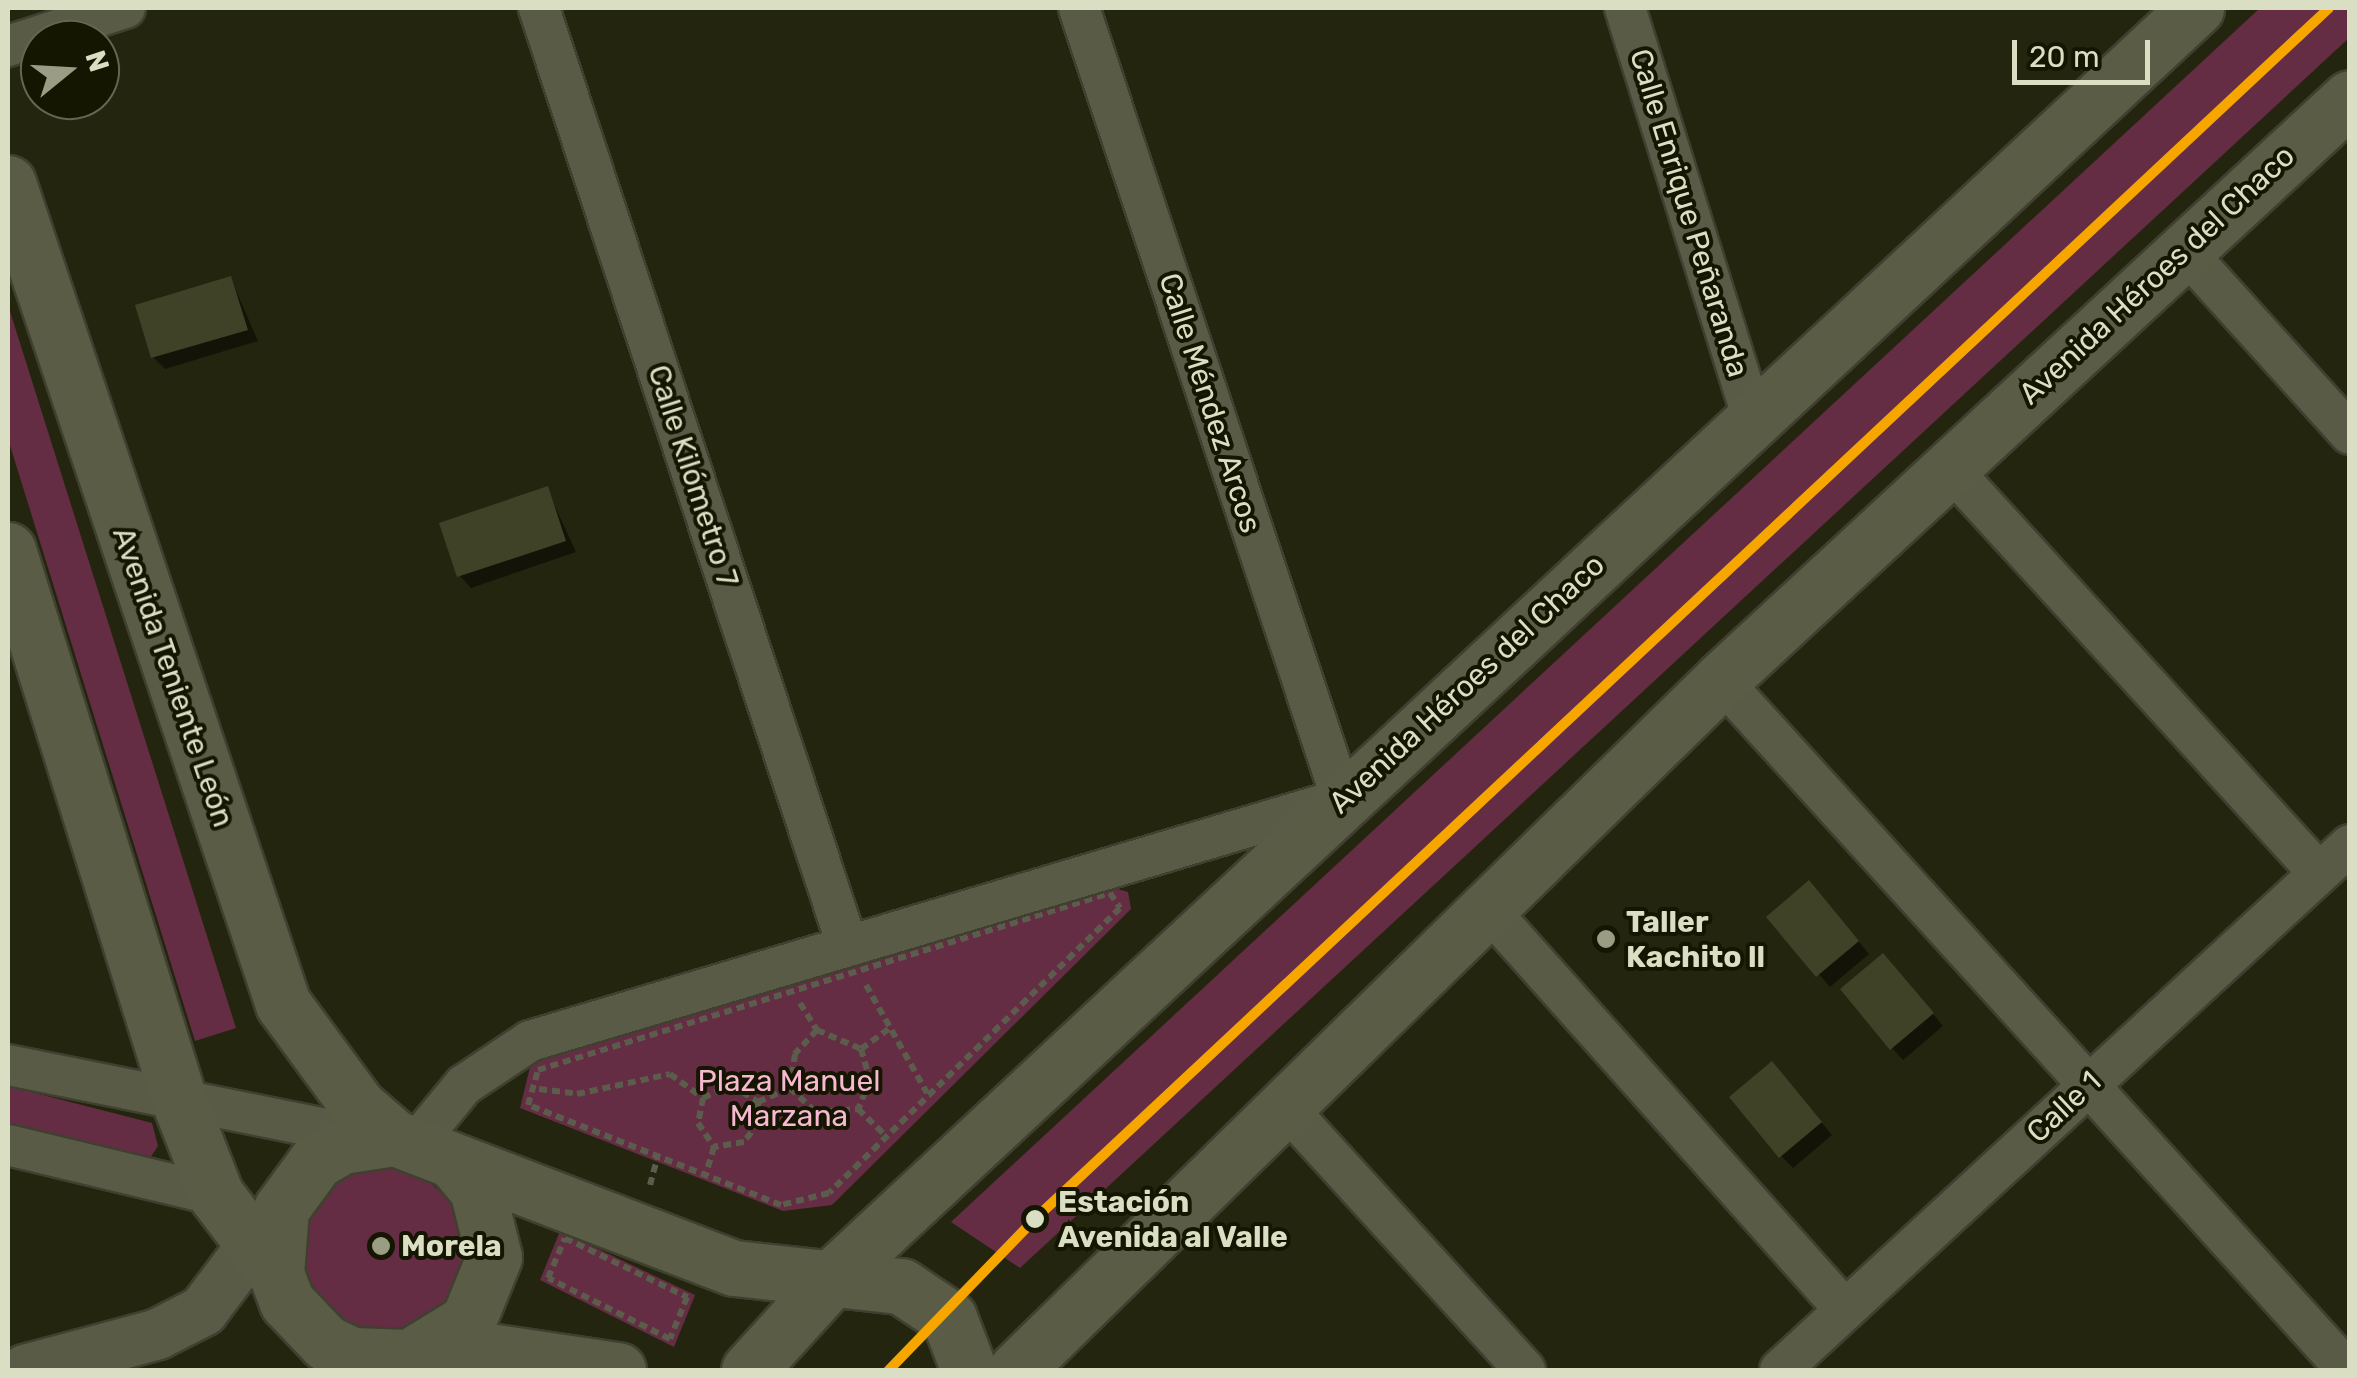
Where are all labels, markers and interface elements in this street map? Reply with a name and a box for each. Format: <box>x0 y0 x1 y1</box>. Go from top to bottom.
north arrow <box>20 20 120 120</box>
scale bar <box>2017 20 2154 82</box>
text: 20 m <box>2029 39 2100 75</box>
street label: Calle Enrique Peñaranda <box>1622 45 1756 381</box>
text: N <box>78 47 116 76</box>
street label: Avenida Héroes del Chaco <box>2012 138 2302 412</box>
street label: Calle Méndez Arcos <box>1151 268 1269 538</box>
street label: Calle Kilómetro 7 <box>640 360 746 592</box>
street label: Avenida Teniente León <box>105 522 241 832</box>
street label: Avenida Héroes del Chaco <box>1322 547 1612 821</box>
place label: Taller Kachito ll <box>1626 904 1765 974</box>
marker: Taller Kachito ll <box>1595 928 1617 950</box>
park label: Plaza Manuel Marzana <box>698 1063 880 1134</box>
street label: Calle 1 <box>2020 1064 2108 1150</box>
place label: Estación Avenida al Valle <box>1058 1184 1289 1254</box>
marker: Estación Avenida al Valle <box>1022 1206 1048 1232</box>
place label: Morela <box>401 1228 502 1264</box>
marker: Morela <box>370 1235 392 1257</box>

